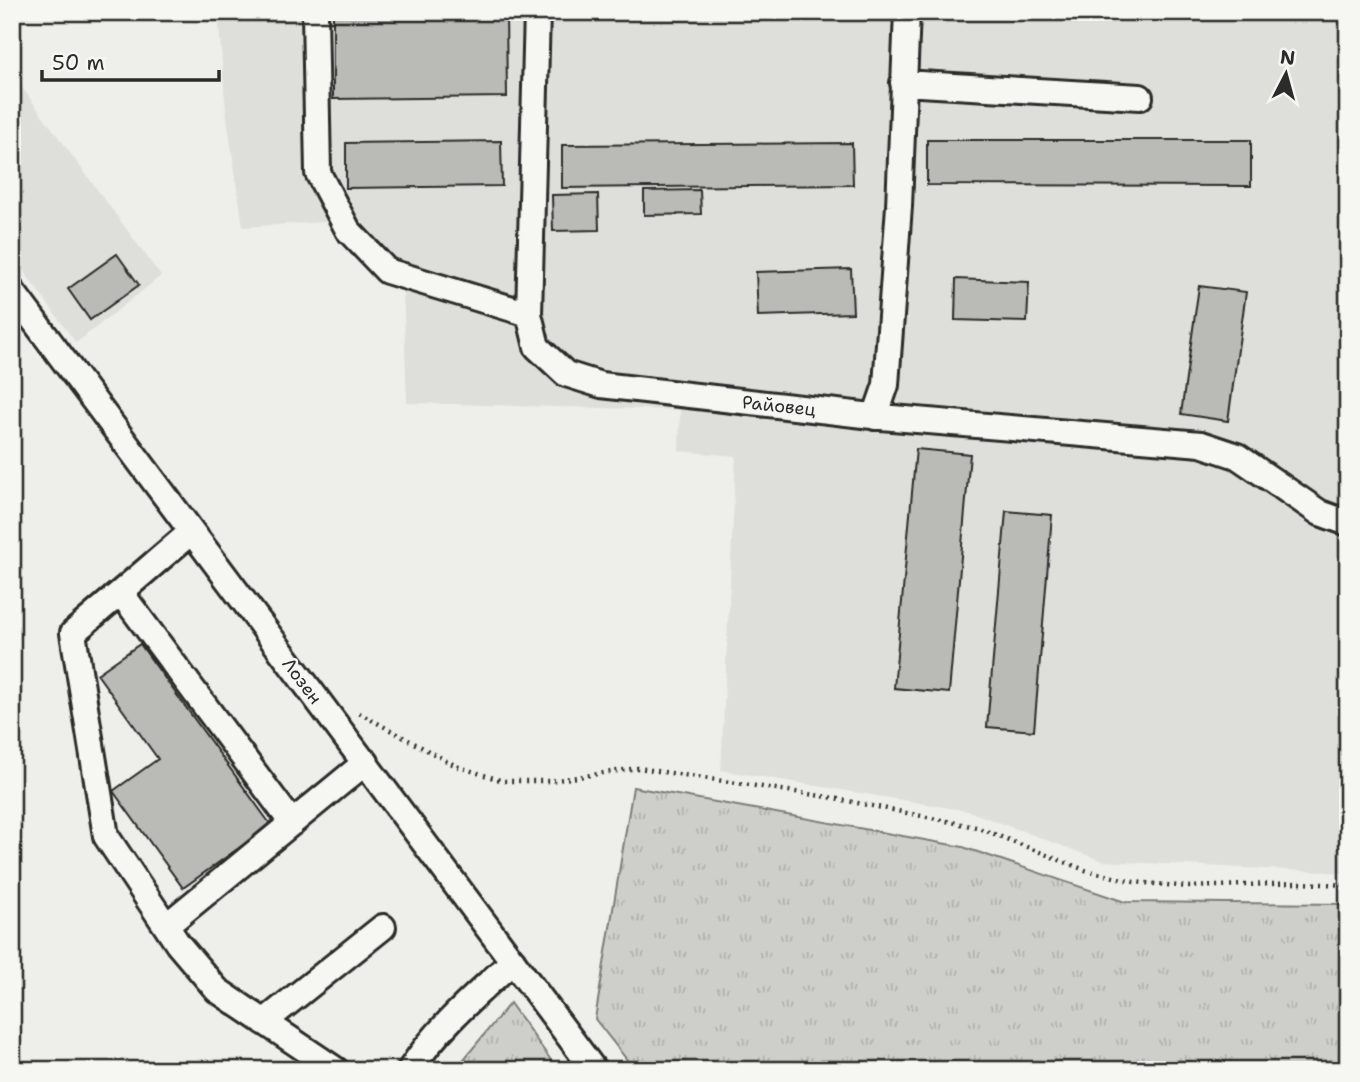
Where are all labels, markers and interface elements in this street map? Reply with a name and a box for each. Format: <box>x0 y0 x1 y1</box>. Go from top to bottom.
scale bar <box>42 38 219 82</box>
north arrow <box>1252 38 1322 108</box>
text: N <box>1279 44 1297 71</box>
text: 50 m <box>52 49 105 77</box>
street label: Райовец <box>741 390 817 422</box>
street label: Лозен <box>277 653 327 709</box>

